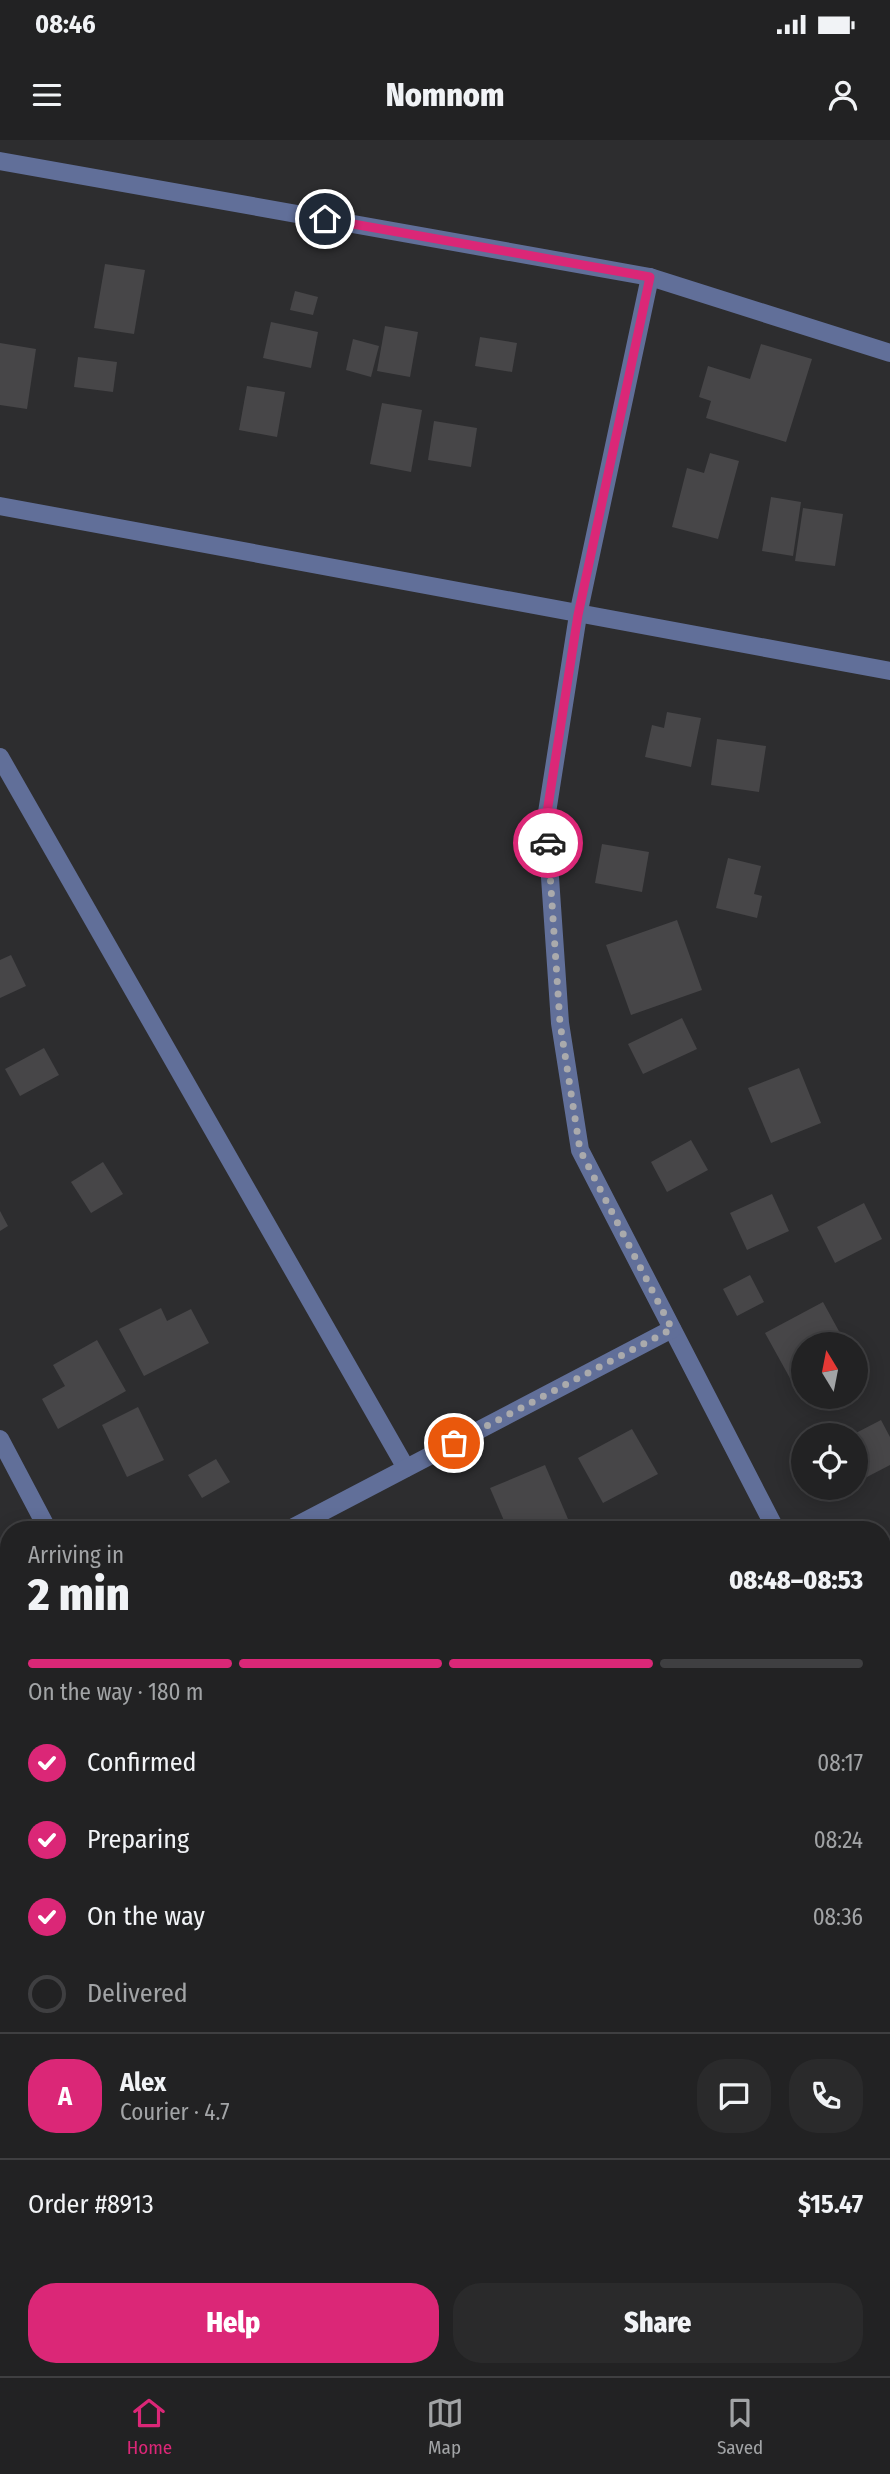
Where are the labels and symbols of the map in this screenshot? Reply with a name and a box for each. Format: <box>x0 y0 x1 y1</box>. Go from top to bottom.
pin <box>295 189 355 249</box>
courier <box>513 808 583 878</box>
north arrow <box>791 1332 868 1409</box>
pin <box>424 1413 484 1473</box>

